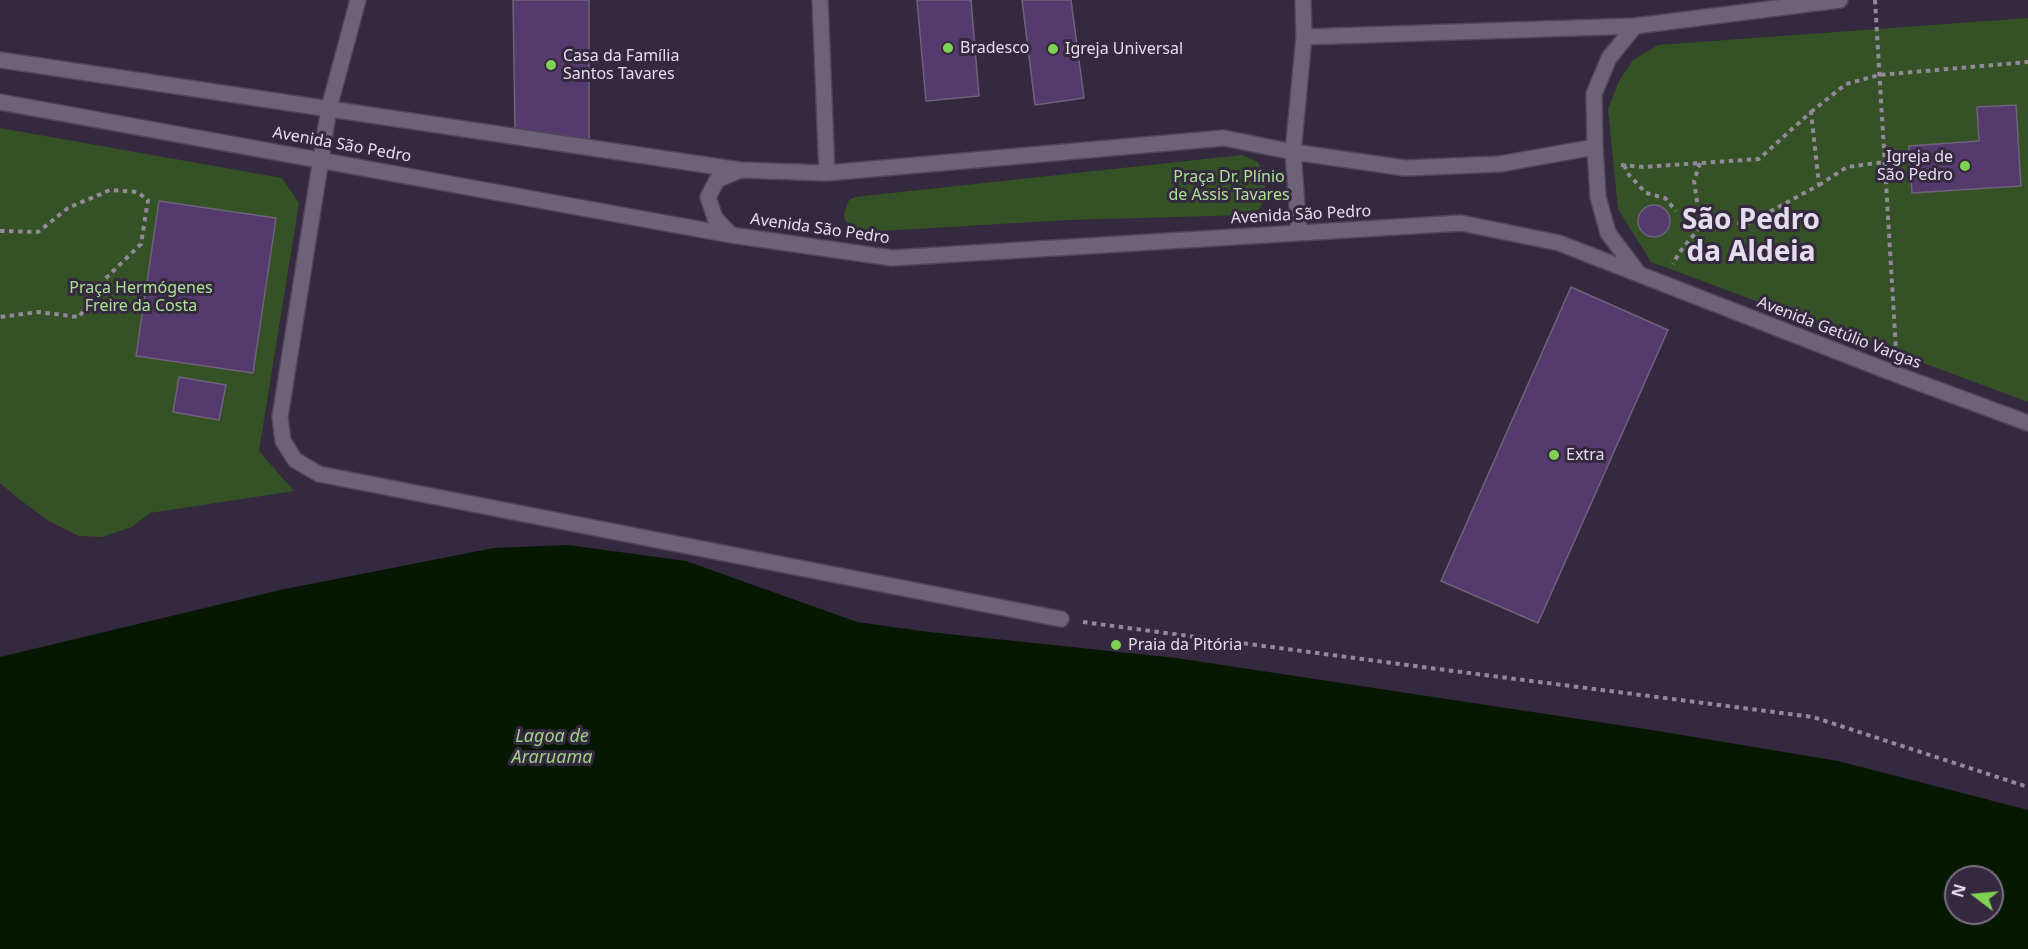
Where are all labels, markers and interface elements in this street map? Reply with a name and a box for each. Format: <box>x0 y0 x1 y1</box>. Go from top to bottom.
place label: Bradesco <box>960 38 1030 58</box>
place label: Igreja Universal <box>1065 39 1183 59</box>
marker: Bradesco <box>941 41 955 55</box>
marker: Igreja Universal <box>1046 42 1060 56</box>
place label: Casa da Família Santos Tavares <box>563 46 679 84</box>
marker: Casa da Família Santos Tavares <box>544 58 558 72</box>
street label: Avenida São Pedro <box>271 123 413 167</box>
place label: Igreja de São Pedro <box>1877 147 1953 185</box>
marker: Igreja de São Pedro <box>1958 159 1972 173</box>
park label: Praça Dr. Plínio de Assis Tavares <box>1168 167 1290 205</box>
street label: Avenida São Pedro <box>1230 202 1372 228</box>
district label: São Pedro da Aldeia <box>1682 204 1820 270</box>
street label: Avenida São Pedro <box>749 210 891 248</box>
park label: Praça Hermógenes Freire da Costa <box>69 278 213 316</box>
street label: Avenida Getúlio Vargas <box>1754 293 1924 373</box>
place label: Extra <box>1566 445 1604 465</box>
marker: Extra <box>1547 448 1561 462</box>
place label: Praia da Pitória <box>1128 635 1242 655</box>
marker: Praia da Pitória <box>1109 638 1123 652</box>
water label: Lagoa de Araruama <box>512 726 592 768</box>
north arrow <box>1944 865 2004 925</box>
text: N <box>1946 881 1971 900</box>

